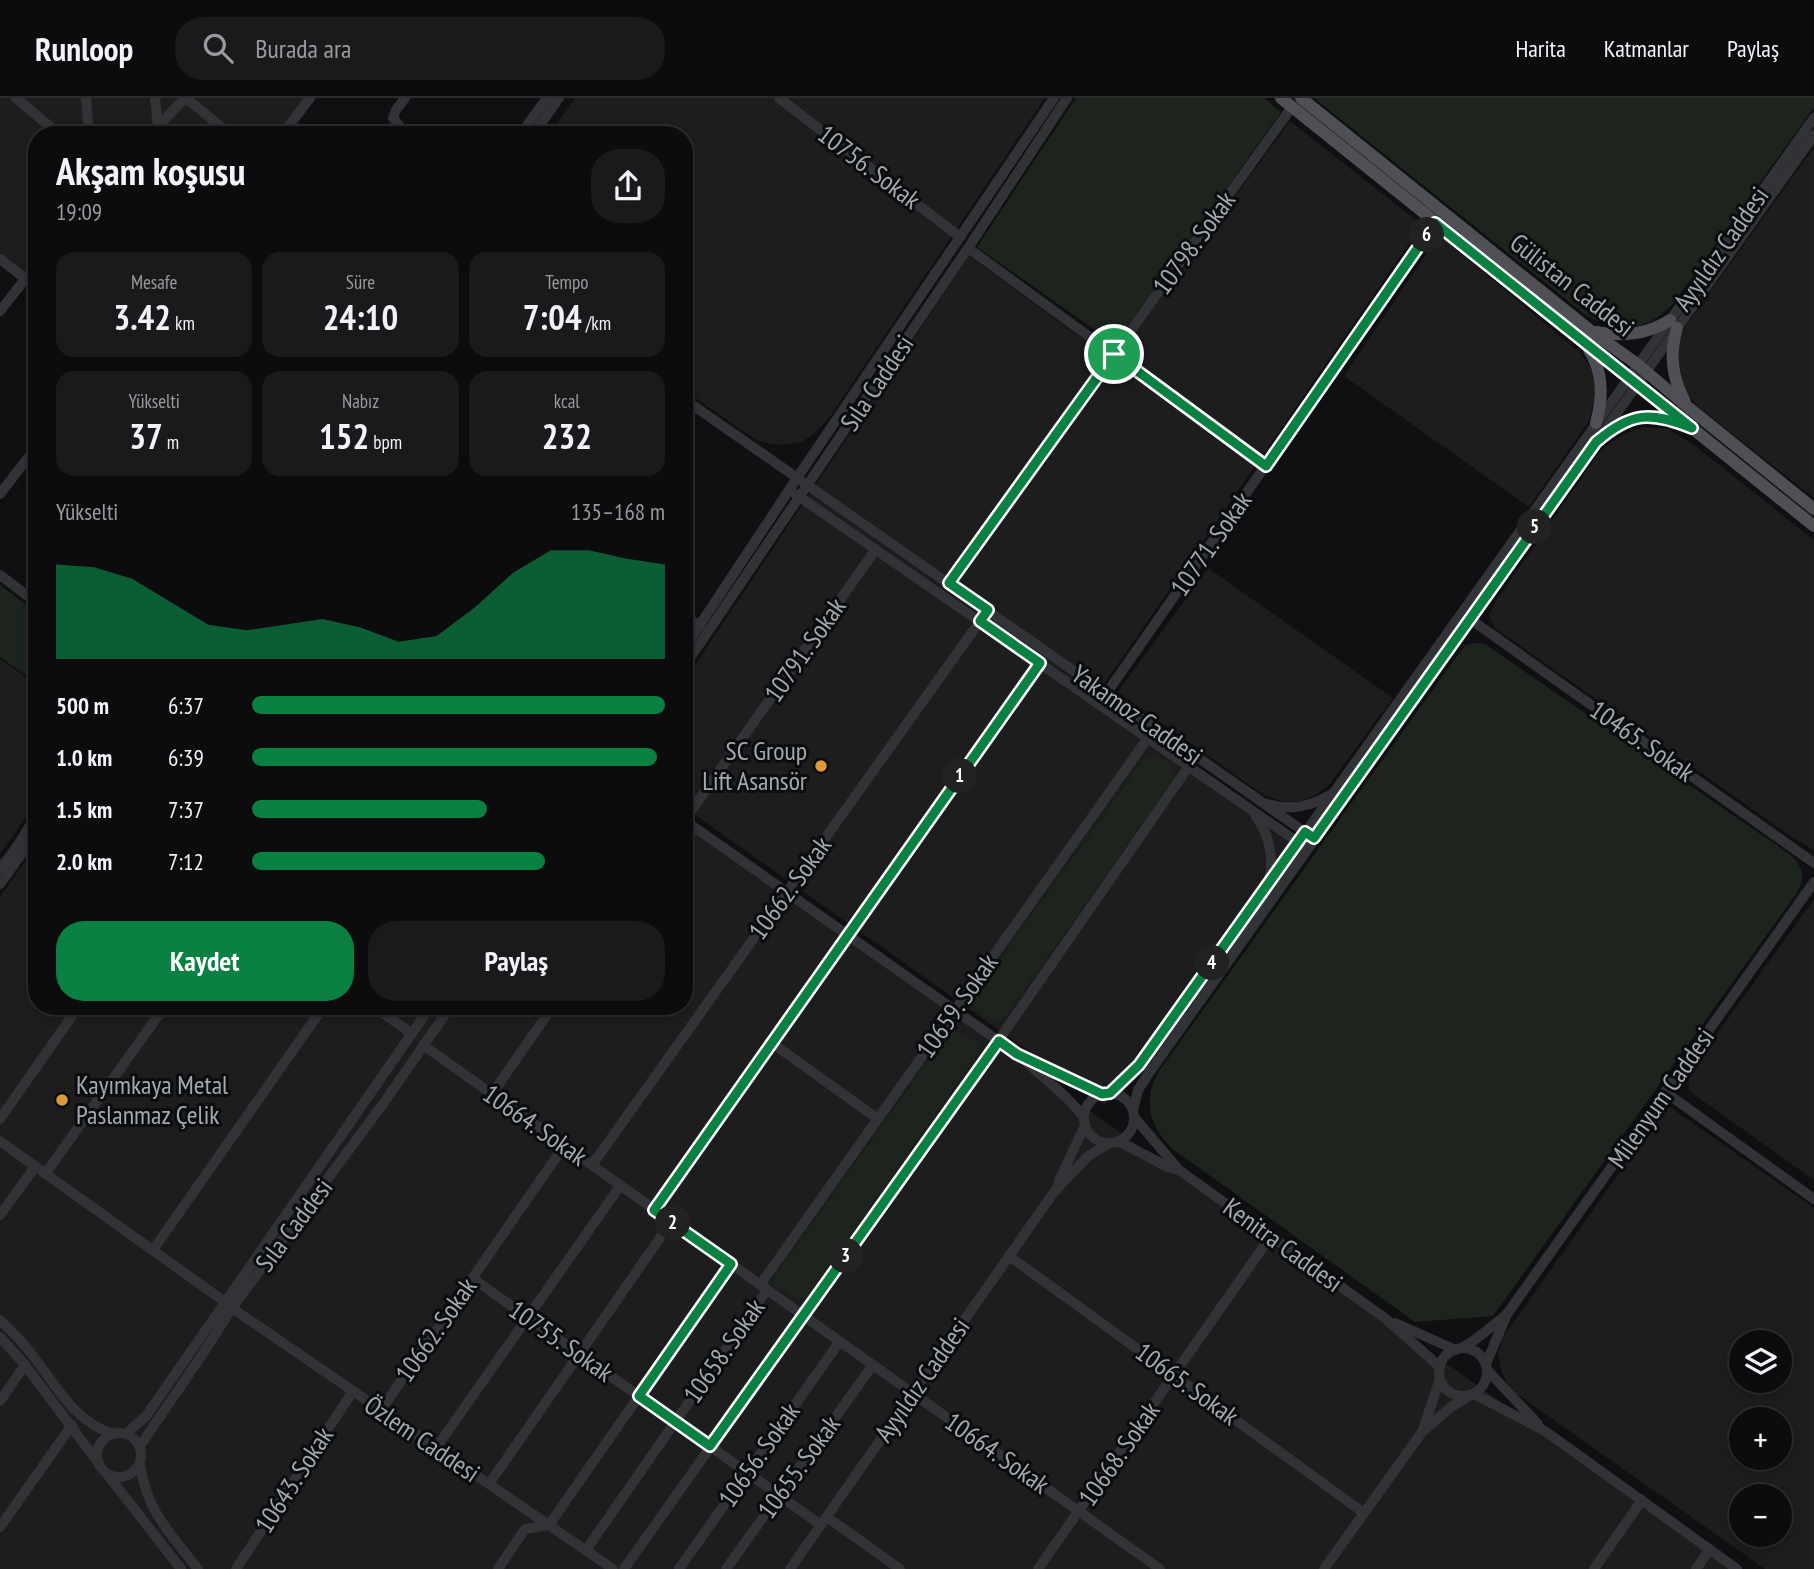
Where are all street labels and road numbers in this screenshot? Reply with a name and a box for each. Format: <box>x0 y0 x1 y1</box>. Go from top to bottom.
street label: 10756. Sokak <box>812 117 927 216</box>
street label: Ayyıldız Caddesi <box>1666 180 1775 317</box>
street label: 10798. Sokak <box>1145 185 1242 301</box>
street label: Gülistan Caddesi <box>1504 226 1641 343</box>
street label: Sıla Caddesi <box>833 329 921 437</box>
street label: 10771. Sokak <box>1163 485 1258 602</box>
street label: 10791. Sokak <box>757 591 852 708</box>
street label: Yakamoz Caddesi <box>1065 657 1209 772</box>
street label: 10465. Sokak <box>1584 693 1701 788</box>
street label: 10662. Sokak <box>741 830 838 946</box>
street label: 10659. Sokak <box>909 947 1004 1064</box>
street label: Milenyum Caddesi <box>1600 1021 1721 1174</box>
street label: 10664. Sokak <box>477 1077 594 1172</box>
street label: Sıla Caddesi <box>248 1171 339 1278</box>
street label: Kenitra Caddesi <box>1217 1190 1349 1299</box>
street label: 10662. Sokak <box>388 1271 483 1388</box>
street label: 10658. Sokak <box>676 1292 771 1409</box>
street label: 10755. Sokak <box>503 1293 620 1388</box>
street label: Ayyıldız Caddesi <box>867 1311 976 1448</box>
street label: 10665. Sokak <box>1129 1335 1245 1432</box>
street label: Özlem Caddesi <box>358 1388 486 1489</box>
street label: 10668. Sokak <box>1071 1395 1166 1512</box>
street label: 10656. Sokak <box>711 1396 806 1513</box>
street label: 10664. Sokak <box>939 1405 1056 1500</box>
street label: 10655. Sokak <box>750 1409 847 1525</box>
street label: 10643. Sokak <box>247 1420 340 1539</box>

